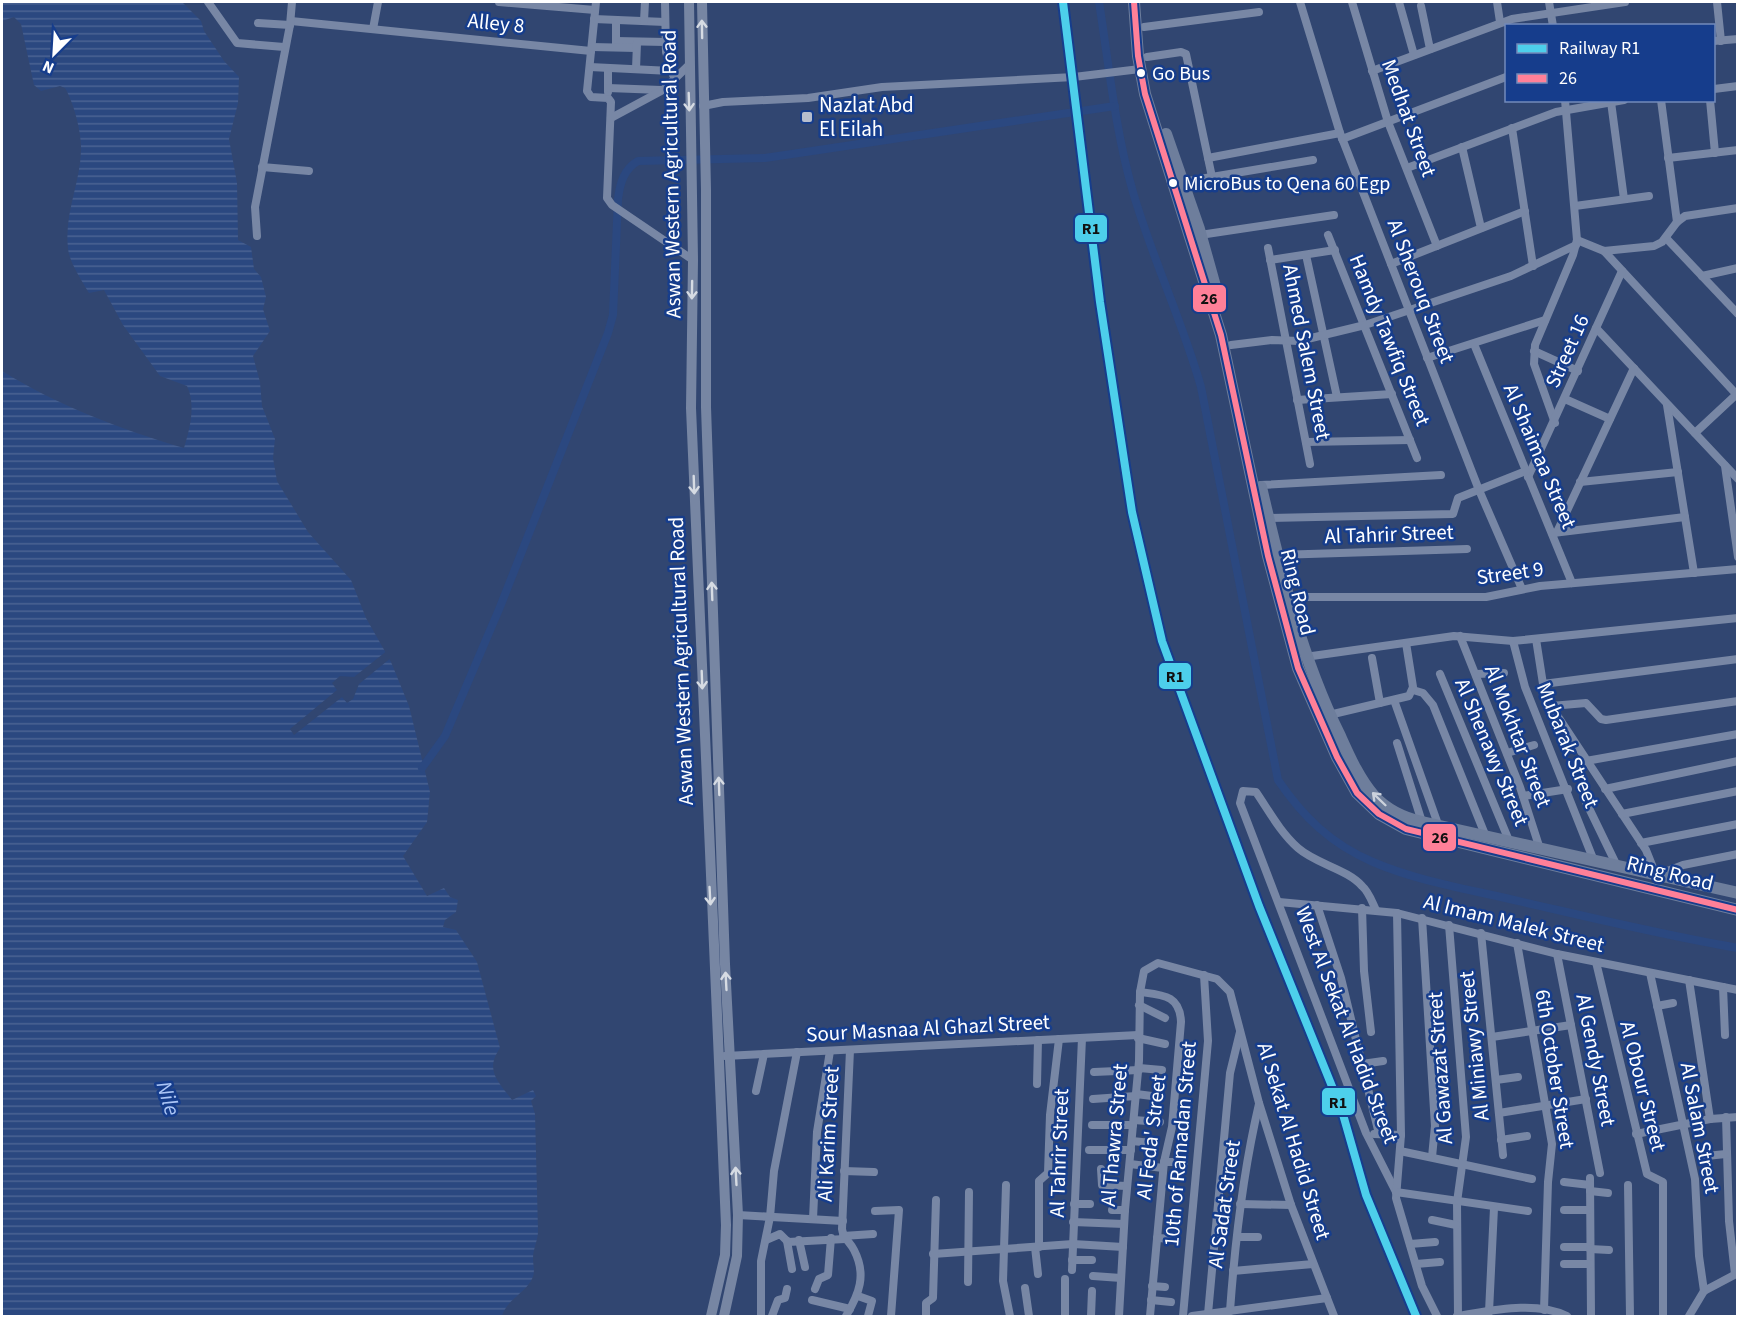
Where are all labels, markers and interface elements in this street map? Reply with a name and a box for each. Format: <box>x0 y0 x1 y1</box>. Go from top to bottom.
street label: Alley 8 <box>466 5 526 41</box>
one-way arrow <box>696 19 708 39</box>
north arrow <box>24 24 84 84</box>
legend <box>1505 24 1715 102</box>
street label: Aswan Western Agricultural Road <box>653 29 689 319</box>
text: Railway R1 <box>1559 36 1640 61</box>
text: N <box>39 55 58 79</box>
street label: Medhat Street <box>1374 55 1444 181</box>
place label: Go Bus <box>1152 60 1210 88</box>
text: 26 <box>1559 66 1577 91</box>
marker: Go Bus <box>1135 67 1147 79</box>
place label: Nazlat Abd El Eilah <box>819 90 914 144</box>
one-way arrow <box>684 91 695 111</box>
marker: Nazlat Abd El Eilah <box>800 110 814 124</box>
place label: MicroBus to Qena 60 Egp <box>1184 170 1390 198</box>
marker: MicroBus to Qena 60 Egp <box>1167 177 1179 189</box>
line badge: R1 <box>1074 214 1108 243</box>
street label: Al Sherouq Street <box>1380 214 1462 368</box>
text: R1 <box>1082 218 1100 240</box>
street label: Hamdy Tawfiq Street <box>1342 250 1438 430</box>
street label: Ahmed Salem Street <box>1275 262 1339 442</box>
one-way arrow <box>686 280 698 300</box>
line badge: 26 <box>1192 284 1227 313</box>
text: 26 <box>1201 288 1217 310</box>
street label: Street 16 <box>1537 309 1597 393</box>
street label: Al Shaimaa Street <box>1496 379 1584 533</box>
one-way arrow <box>688 475 699 495</box>
street label: Aswan Western Agricultural Road <box>661 516 701 806</box>
street label: Al Tahrir Street <box>1324 517 1454 551</box>
street label: Ring Road <box>1273 545 1323 639</box>
street label: Street 9 <box>1475 553 1545 593</box>
one-way arrow <box>706 582 717 602</box>
street label: Al Mokhtar Street <box>1477 660 1559 812</box>
line badge: R1 <box>1158 662 1192 690</box>
text: R1 <box>1166 666 1184 688</box>
one-way arrow <box>696 670 707 690</box>
street label: Al Shenawy Street <box>1447 674 1537 830</box>
street label: Mubarak Street <box>1529 678 1607 812</box>
one-way arrow <box>713 777 724 797</box>
one-way arrow <box>1371 792 1386 806</box>
line badge: 26 <box>1422 823 1457 852</box>
text: 26 <box>1432 827 1448 849</box>
street label: Ring Road <box>1623 848 1717 898</box>
one-way arrow <box>705 886 716 906</box>
street label: Al Imam Malek Street <box>1421 886 1607 960</box>
street label: West Al Sekat Al Hadid Street <box>1290 903 1404 1147</box>
street label: Al Miniawy Street <box>1451 970 1497 1122</box>
one-way arrow <box>720 971 731 991</box>
street label: 6th October Street <box>1528 987 1582 1151</box>
street label: Al Gawazat Street <box>1420 991 1460 1145</box>
street label: Al Gendy Street <box>1568 991 1624 1129</box>
street label: Sour Masnaa Al Ghazl Street <box>805 1007 1051 1049</box>
street label: Al Obour Street <box>1612 1018 1674 1154</box>
street label: Al Sekat Al Hadid Street <box>1252 1039 1336 1243</box>
street label: 10th of Ramadan Street <box>1156 1040 1204 1248</box>
street label: Al Salam Street <box>1673 1060 1727 1196</box>
street label: Al Thawra Street <box>1093 1062 1135 1208</box>
street label: Ali Karim Street <box>809 1066 847 1202</box>
street label: Al Feda' Street <box>1128 1073 1174 1201</box>
water label: Nile <box>148 1077 188 1120</box>
line badge: R1 <box>1321 1087 1356 1116</box>
street label: Al Tahrir Street <box>1042 1088 1076 1218</box>
text: R1 <box>1329 1092 1347 1114</box>
street label: Al Sadat Street <box>1200 1138 1248 1270</box>
one-way arrow <box>730 1166 741 1186</box>

